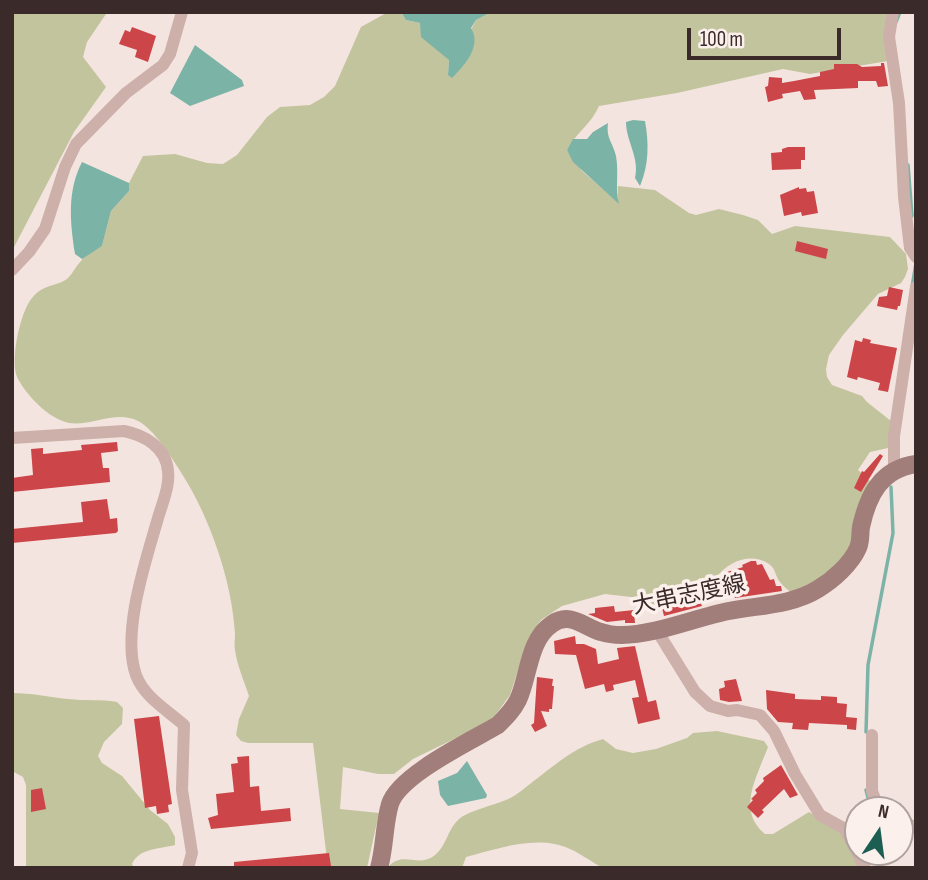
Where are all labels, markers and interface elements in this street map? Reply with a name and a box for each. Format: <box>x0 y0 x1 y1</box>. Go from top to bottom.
scale bar <box>690 14 844 58</box>
text: 100 m <box>700 27 743 52</box>
street label: 大串志度線 <box>630 571 748 621</box>
north arrow <box>844 796 914 866</box>
text: N <box>876 800 891 824</box>

